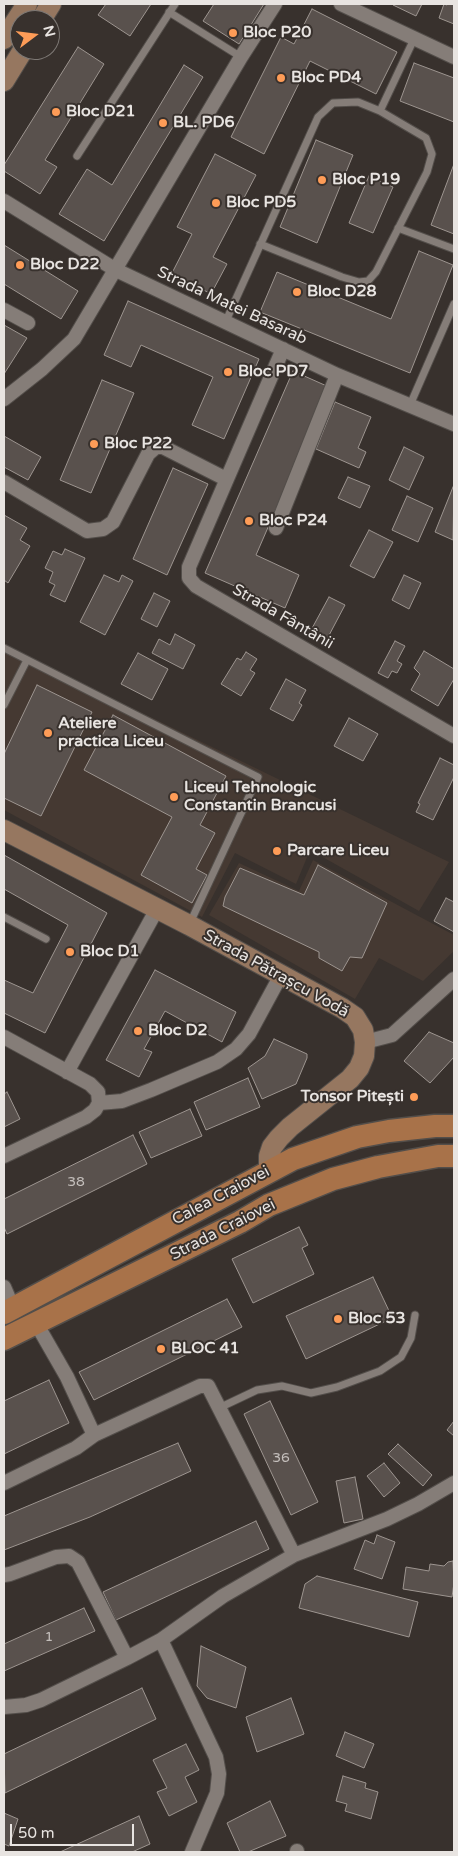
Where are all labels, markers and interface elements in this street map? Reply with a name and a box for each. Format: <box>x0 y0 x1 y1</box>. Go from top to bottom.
north arrow <box>10 10 60 60</box>
place label: Bloc P20 <box>243 23 311 43</box>
text: N <box>39 24 59 39</box>
marker: Bloc P20 <box>227 27 239 39</box>
place label: Bloc PD4 <box>291 68 361 88</box>
marker: Bloc PD4 <box>275 72 287 84</box>
place label: Bloc D21 <box>66 102 135 122</box>
marker: Bloc D21 <box>50 106 62 118</box>
place label: BL. PD6 <box>173 113 234 133</box>
marker: BL. PD6 <box>157 117 169 129</box>
place label: Bloc P19 <box>332 170 400 190</box>
marker: Bloc P19 <box>316 174 328 186</box>
place label: Bloc PD5 <box>226 193 296 213</box>
marker: Bloc PD5 <box>210 197 222 209</box>
place label: Bloc D22 <box>30 255 99 275</box>
marker: Bloc D22 <box>14 259 26 271</box>
street label: Strada Matei Basarab <box>154 263 310 349</box>
place label: Bloc D28 <box>307 282 376 302</box>
marker: Bloc D28 <box>291 286 303 298</box>
place label: Bloc PD7 <box>238 362 308 382</box>
marker: Bloc PD7 <box>222 366 234 378</box>
place label: Bloc P22 <box>104 434 172 454</box>
marker: Bloc P22 <box>88 438 100 450</box>
place label: Bloc P24 <box>259 511 327 531</box>
marker: Bloc P24 <box>243 515 255 527</box>
street label: Strada Fântânii <box>229 580 337 654</box>
place label: Ateliere practica Liceu <box>58 714 164 752</box>
marker: Ateliere practica Liceu <box>42 727 54 739</box>
place label: Liceul Tehnologic Constantin Brancusi <box>184 778 336 816</box>
marker: Liceul Tehnologic Constantin Brancusi <box>168 791 180 803</box>
place label: Parcare Liceu <box>287 841 389 861</box>
marker: Parcare Liceu <box>271 845 283 857</box>
street label: Strada Pătrașcu Vodă <box>200 926 352 1022</box>
place label: Bloc D1 <box>80 942 139 962</box>
marker: Bloc D1 <box>64 946 76 958</box>
place label: Bloc D2 <box>148 1021 207 1041</box>
marker: Bloc D2 <box>132 1025 144 1037</box>
place label: Tonsor Pitești <box>301 1087 404 1107</box>
marker: Tonsor Pitești <box>408 1091 420 1103</box>
street label: Calea Craiovei <box>169 1162 273 1230</box>
house number: 38 <box>67 1174 85 1190</box>
street label: Strada Craiovei <box>167 1195 279 1265</box>
place label: Bloc 53 <box>348 1309 405 1329</box>
marker: Bloc 53 <box>332 1313 344 1325</box>
place label: BLOC 41 <box>171 1339 240 1359</box>
marker: BLOC 41 <box>155 1343 167 1355</box>
house number: 36 <box>272 1450 290 1466</box>
house number: 1 <box>45 1629 53 1645</box>
scale bar <box>12 1814 136 1846</box>
text: 50 m <box>18 1824 55 1842</box>

